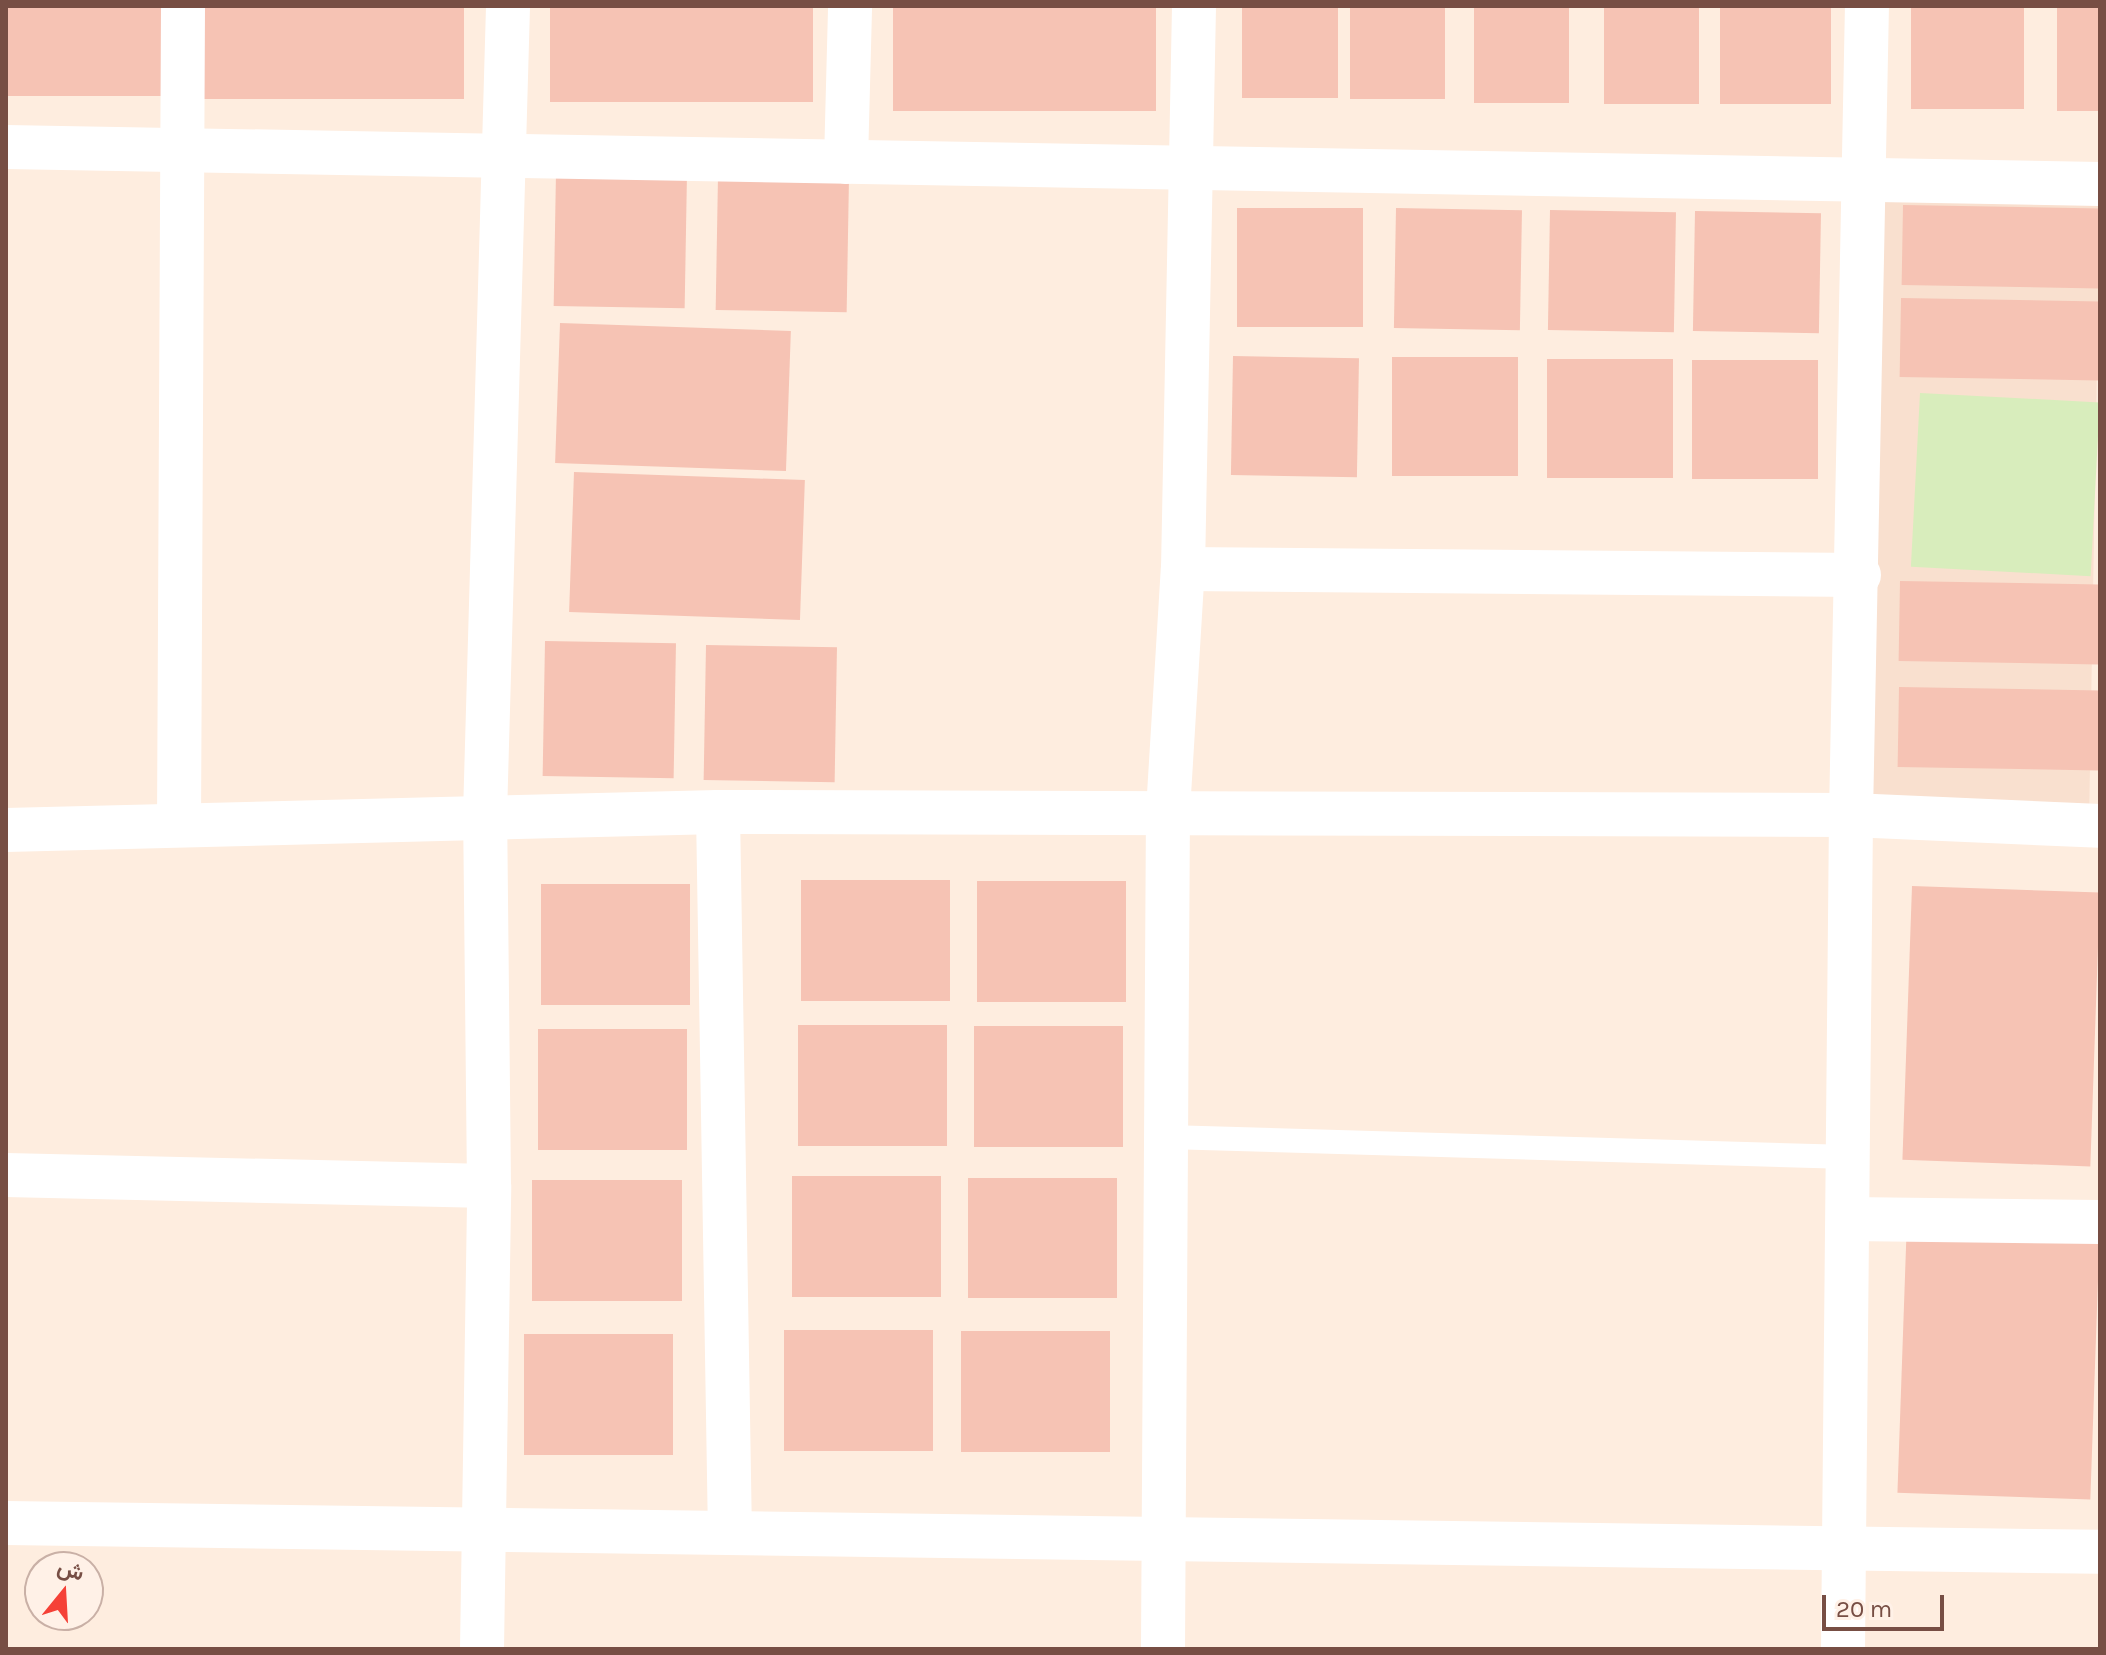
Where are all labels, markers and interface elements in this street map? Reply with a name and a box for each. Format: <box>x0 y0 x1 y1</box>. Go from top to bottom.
north arrow <box>24 1551 104 1631</box>
text: ش <box>54 1554 87 1587</box>
scale bar <box>1826 1579 1948 1629</box>
text: 20 m <box>1836 1595 1892 1623</box>

